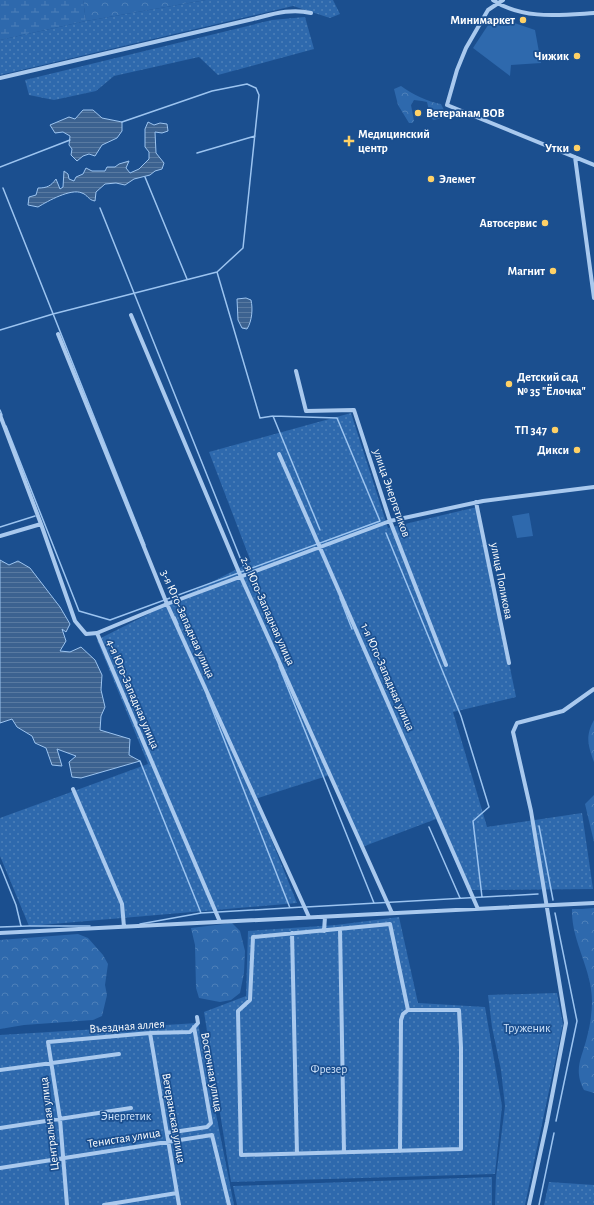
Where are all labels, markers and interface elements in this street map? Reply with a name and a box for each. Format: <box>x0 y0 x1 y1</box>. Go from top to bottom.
place label: Минимаркет <box>450 14 515 26</box>
marker: Минимаркет <box>518 15 528 25</box>
place label: Чижик <box>534 50 569 62</box>
marker: Чижик <box>572 51 582 61</box>
place label: Ветеранам ВОВ <box>426 107 505 119</box>
marker: Ветеранам ВОВ <box>413 108 423 118</box>
place label: Медицинский центр <box>358 128 430 154</box>
marker: Медицинский центр <box>343 135 355 147</box>
place label: Утки <box>545 142 569 154</box>
marker: Утки <box>572 143 582 153</box>
place label: Элемет <box>439 173 476 185</box>
marker: Элемет <box>426 174 436 184</box>
place label: Автосервис <box>480 217 537 229</box>
marker: Автосервис <box>540 218 550 228</box>
place label: Магнит <box>508 265 545 277</box>
marker: Магнит <box>548 266 558 276</box>
place label: Детский сад № 35 "Ёлочка" <box>517 371 586 397</box>
marker: Детский сад № 35 "Ёлочка" <box>504 379 514 389</box>
place label: ТП 347 <box>515 424 547 436</box>
marker: ТП 347 <box>550 425 560 435</box>
place label: Дикси <box>537 444 569 456</box>
marker: Дикси <box>572 445 582 455</box>
street label: улица Энергетиков <box>370 447 413 539</box>
street label: улица Поликова <box>488 541 515 621</box>
street label: 2-я Юго-Западная улица <box>238 555 298 668</box>
street label: 3-я Юго-Западная улица <box>158 568 218 681</box>
street label: 1-я Юго-Западная улица <box>358 621 417 733</box>
street label: 4-я Юго-Западная улица <box>104 637 162 752</box>
street label: Въездная аллея <box>89 1017 165 1035</box>
park label: Труженик <box>503 1022 551 1035</box>
street label: Восточная улица <box>198 1031 225 1113</box>
park label: Фрезер <box>311 1063 347 1075</box>
street label: Ветеранская улица <box>159 1072 188 1165</box>
street label: Центральная улица <box>37 1076 62 1172</box>
park label: Энергетик <box>101 1110 152 1122</box>
street label: Тенистая улица <box>87 1126 162 1151</box>

